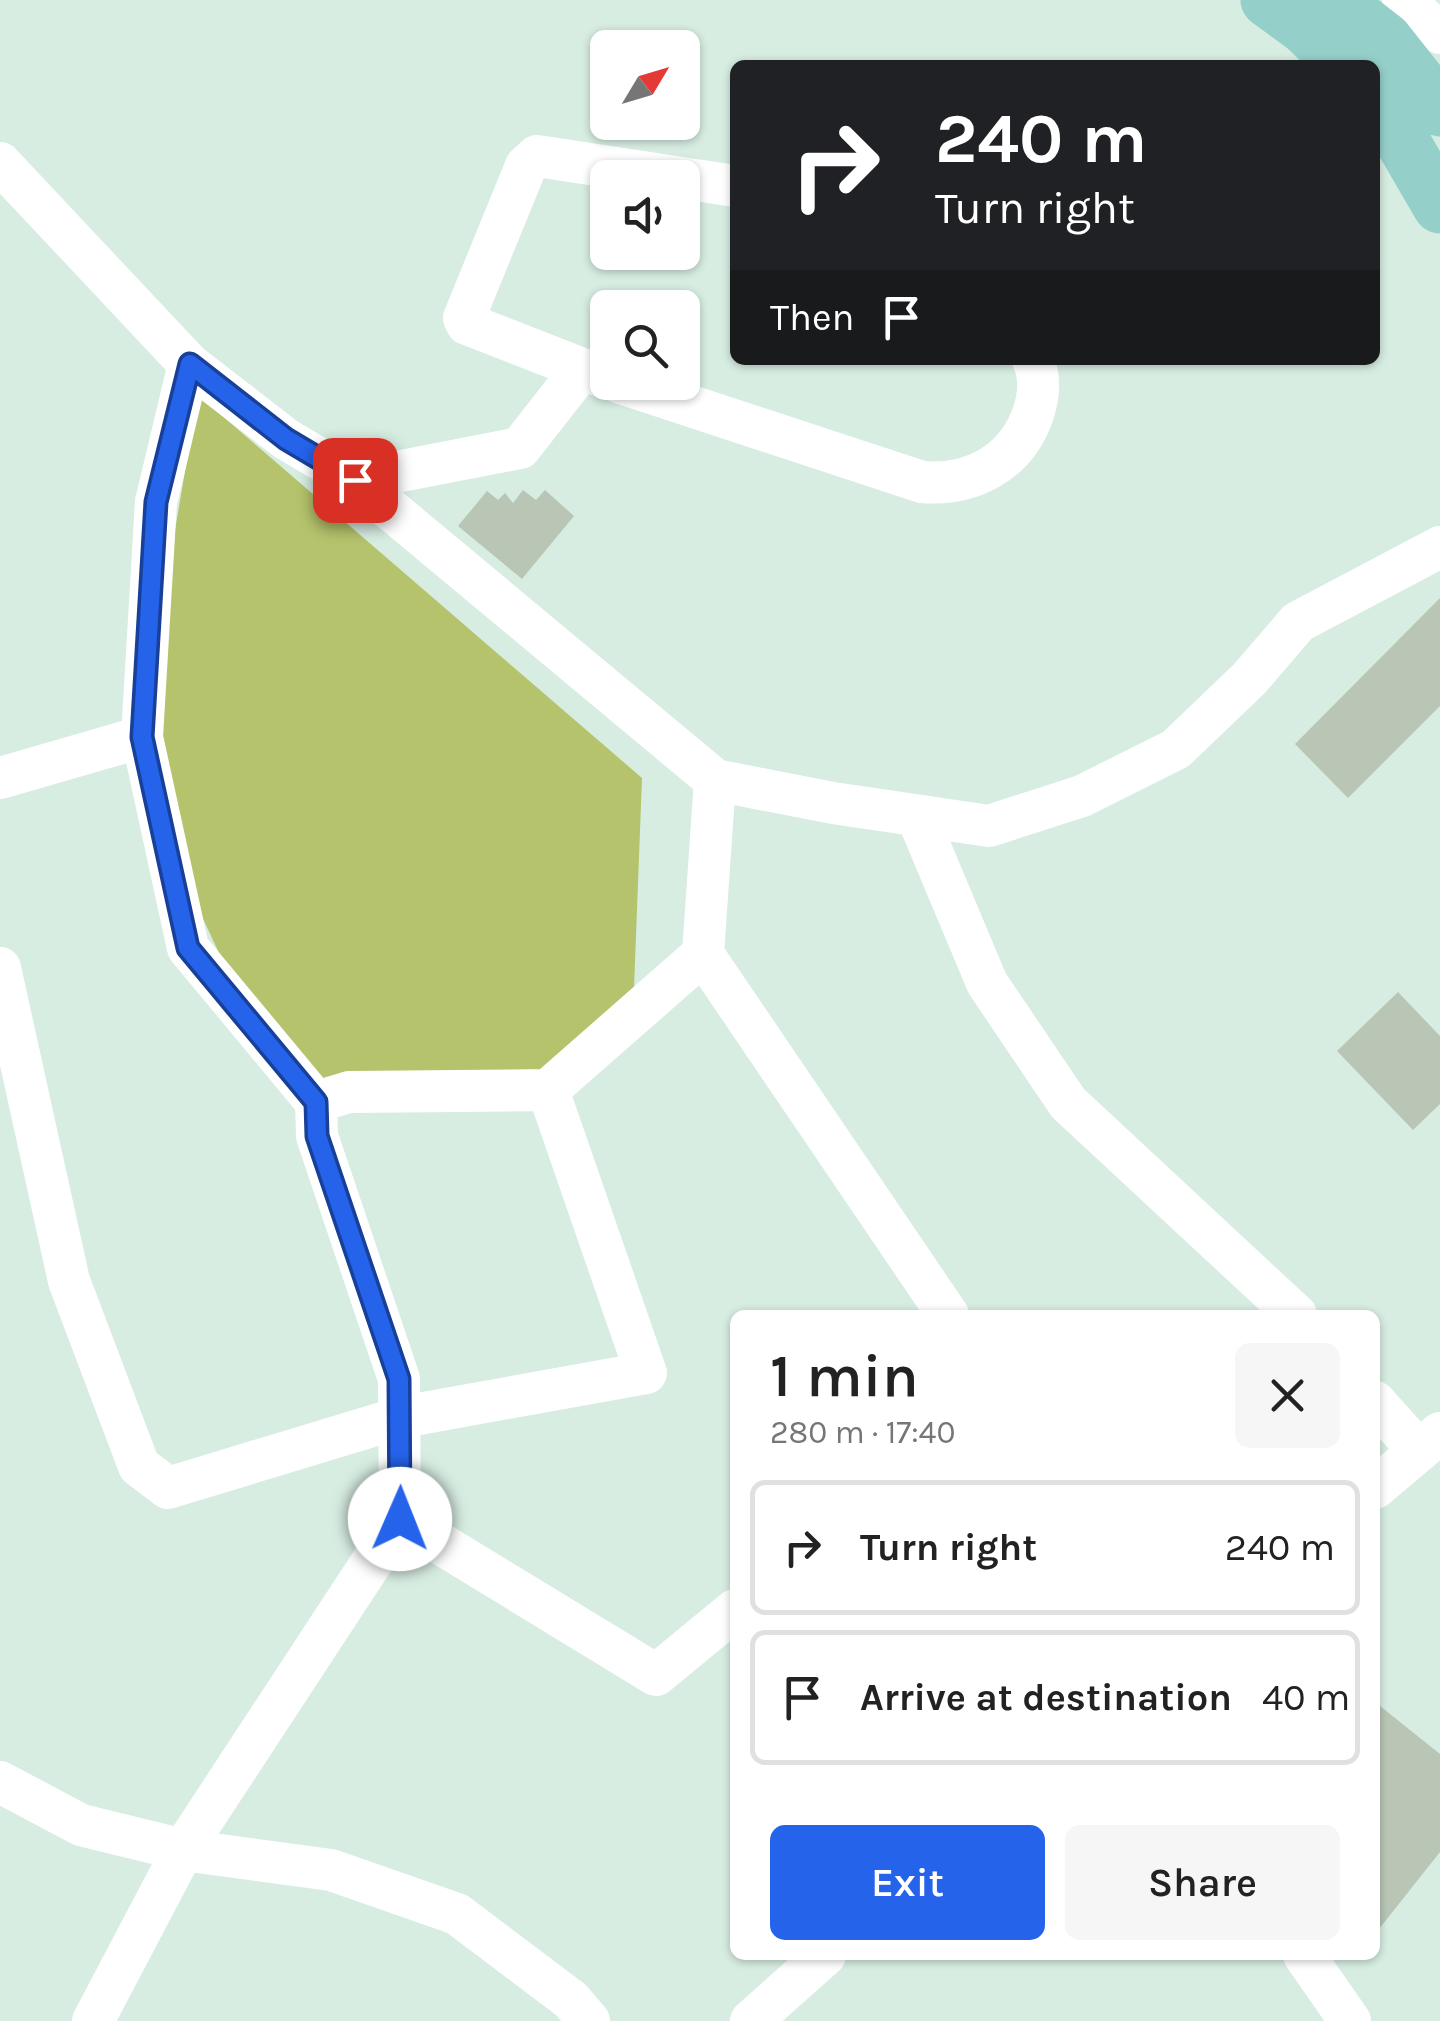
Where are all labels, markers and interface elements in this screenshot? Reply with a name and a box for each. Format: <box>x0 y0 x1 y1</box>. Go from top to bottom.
north arrow <box>590 30 700 140</box>
map controls <box>590 30 700 400</box>
text: 240 m <box>935 98 1147 180</box>
icon: right <box>770 100 900 230</box>
button: sound <box>590 160 700 270</box>
text: Turn right <box>935 182 1135 234</box>
button: search <box>590 290 700 400</box>
icon: arrive <box>874 290 929 345</box>
text: Then <box>770 295 854 340</box>
pin <box>313 438 398 523</box>
icon: arrive <box>328 453 383 508</box>
text: 1 min <box>770 1341 919 1411</box>
button: close <box>1235 1343 1340 1448</box>
text: 280 m · 17:40 <box>770 1414 956 1451</box>
position arrow <box>348 1467 452 1571</box>
icon: right <box>775 1520 830 1575</box>
text: Turn right <box>860 1525 1037 1570</box>
text: 240 m <box>1225 1525 1335 1570</box>
icon: arrive <box>775 1670 830 1725</box>
text: Arrive at destination <box>860 1675 1232 1720</box>
text: 40 m <box>1262 1675 1350 1720</box>
button: Exit <box>770 1825 1045 1940</box>
button: Share <box>1065 1825 1340 1940</box>

